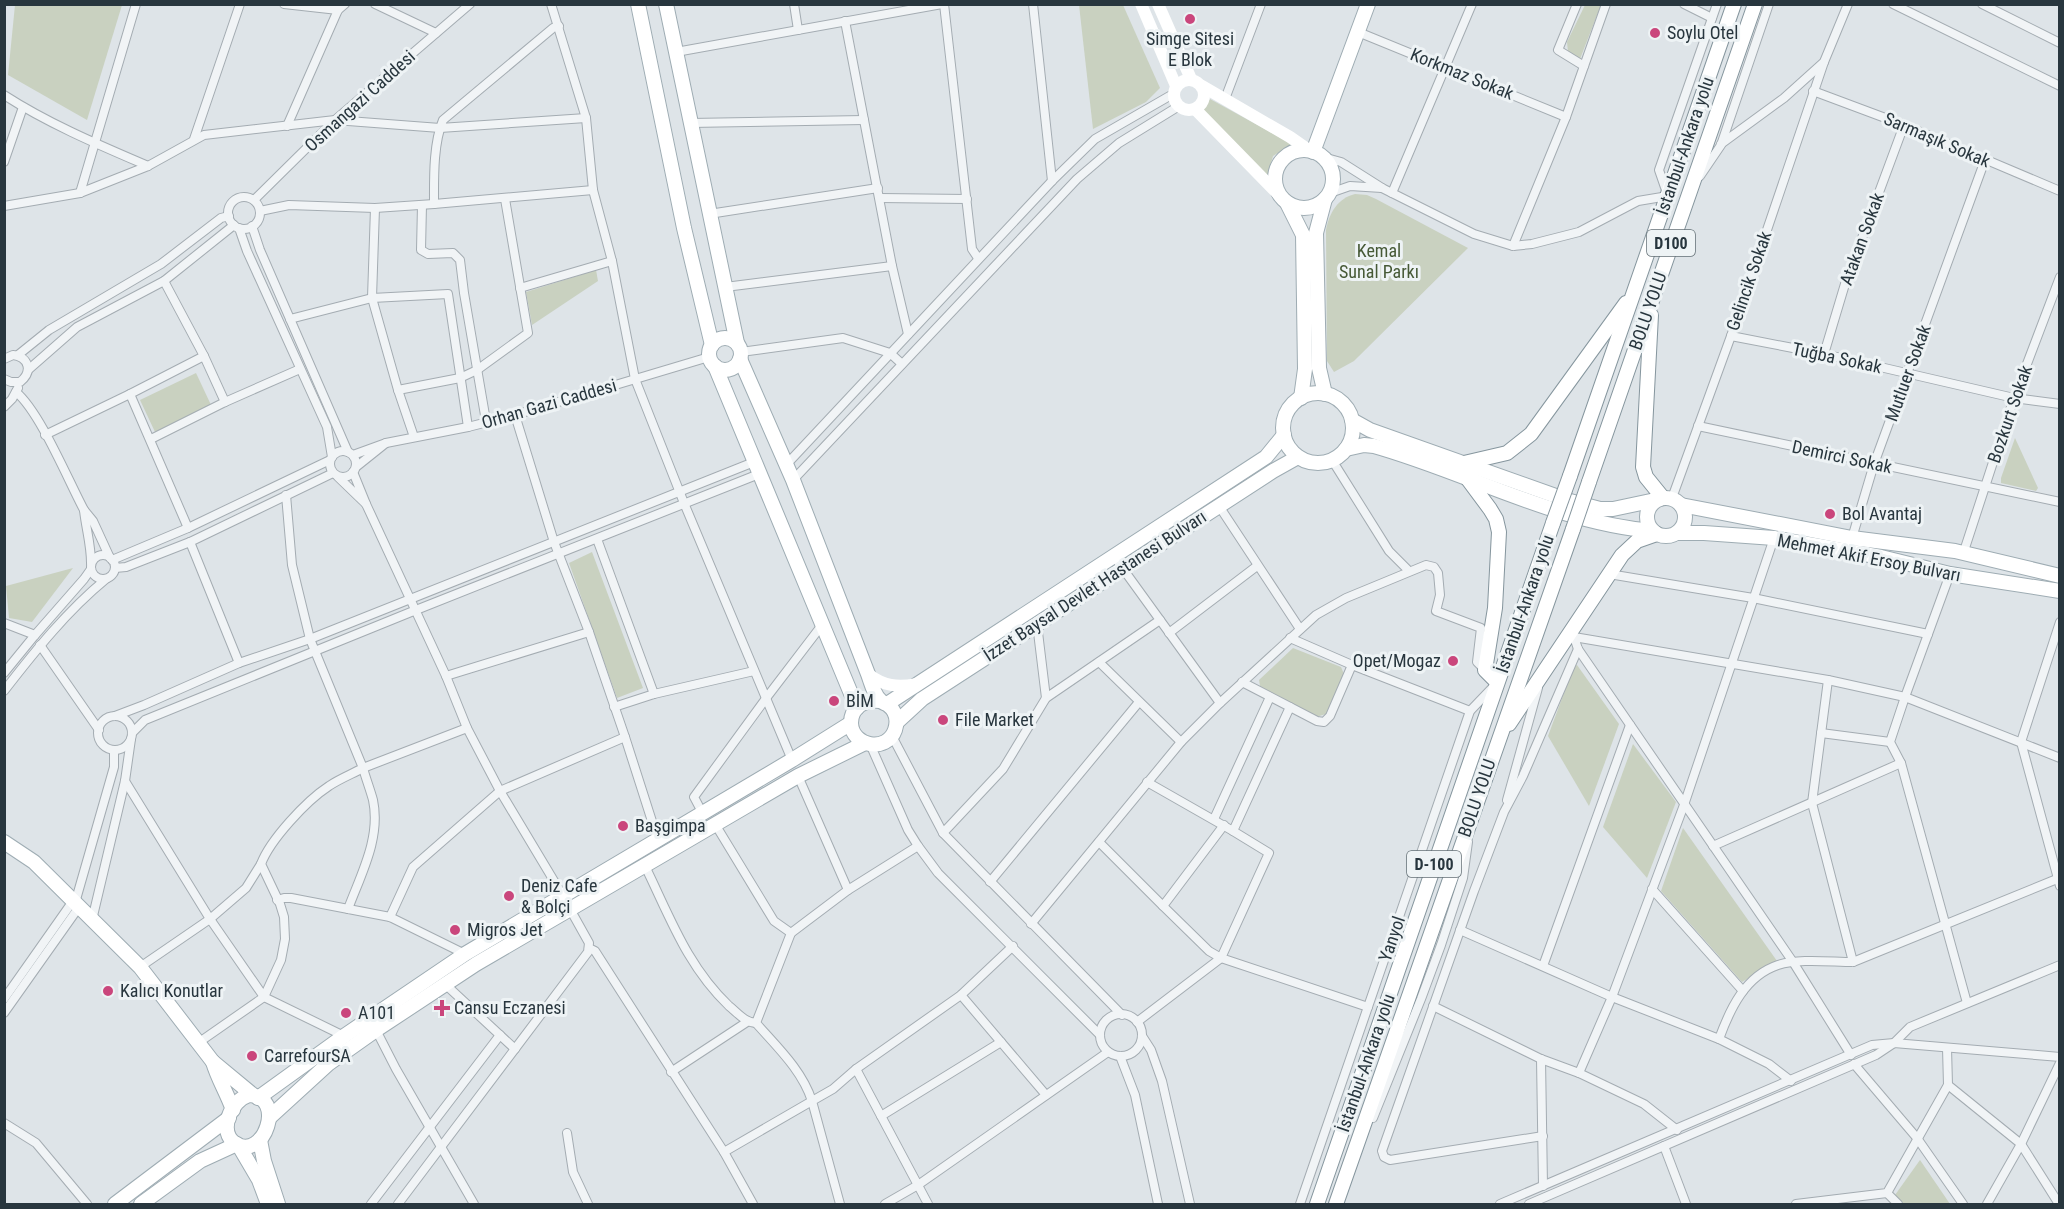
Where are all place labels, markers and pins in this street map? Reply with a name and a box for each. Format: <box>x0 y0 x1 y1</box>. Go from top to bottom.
marker: Simge Sitesi E Blok <box>1183 12 1197 26</box>
place label: Soylu Otel <box>1667 22 1738 43</box>
marker: Soylu Otel <box>1648 26 1662 40</box>
place label: Simge Sitesi E Blok <box>1146 28 1234 70</box>
place label: Bol Avantaj <box>1842 503 1922 524</box>
marker: Bol Avantaj <box>1823 507 1837 521</box>
place label: Opet/Mogaz <box>1353 650 1441 671</box>
marker: Opet/Mogaz <box>1446 654 1460 668</box>
place label: BİM <box>846 690 874 711</box>
marker: BİM <box>827 694 841 708</box>
place label: File Market <box>955 709 1034 730</box>
marker: File Market <box>936 713 950 727</box>
place label: Başgimpa <box>635 815 706 836</box>
marker: Başgimpa <box>616 819 630 833</box>
place label: Deniz Cafe & Bolçi <box>521 875 597 917</box>
marker: Deniz Cafe & Bolçi <box>502 889 516 903</box>
place label: Migros Jet <box>467 919 543 940</box>
marker: Migros Jet <box>448 923 462 937</box>
place label: Kalıcı Konutlar <box>120 980 224 1001</box>
marker: Kalıcı Konutlar <box>101 984 115 998</box>
place label: Cansu Eczanesi <box>454 997 566 1018</box>
marker: Cansu Eczanesi <box>435 1001 449 1015</box>
place label: A101 <box>358 1002 395 1023</box>
marker: A101 <box>339 1006 353 1020</box>
place label: CarrefourSA <box>264 1045 351 1066</box>
marker: CarrefourSA <box>245 1049 259 1063</box>

